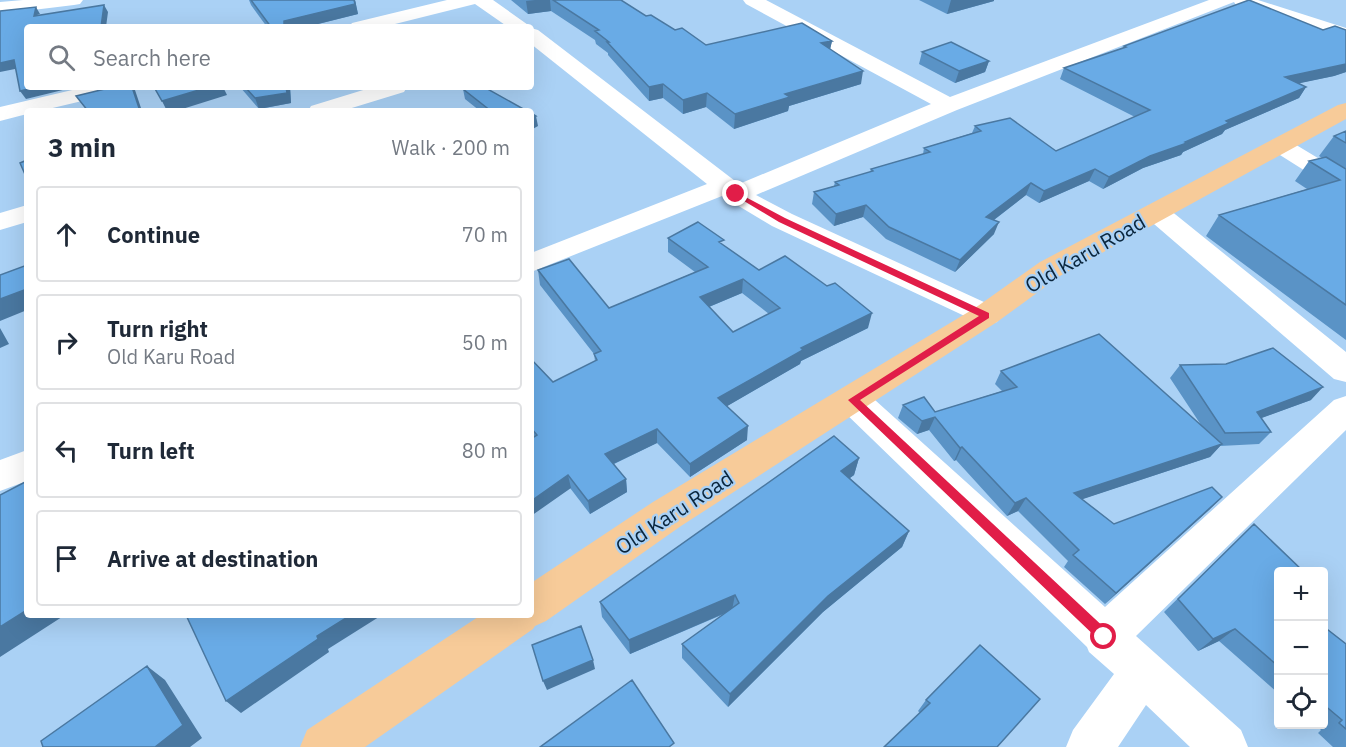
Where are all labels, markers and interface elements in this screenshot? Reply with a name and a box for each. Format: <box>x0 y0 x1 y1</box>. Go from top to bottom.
search box <box>24 24 534 90</box>
icon: search <box>45 41 78 74</box>
text: Search here <box>93 43 211 72</box>
text: 3 min <box>48 130 116 164</box>
text: Walk · 200 m <box>392 134 510 161</box>
route end <box>722 180 748 206</box>
street label: Old Karu Road <box>1020 207 1150 299</box>
icon: ahead <box>50 218 83 251</box>
text: Continue <box>107 220 200 249</box>
text: 70 m <box>462 221 508 248</box>
text: Turn right <box>107 314 208 343</box>
icon: right <box>50 326 83 359</box>
text: 50 m <box>462 329 508 356</box>
text: Old Karu Road <box>107 343 235 370</box>
icon: left <box>50 434 83 467</box>
text: Turn left <box>107 436 195 465</box>
text: 80 m <box>462 437 508 464</box>
street label: Old Karu Road <box>610 464 738 560</box>
icon: arrive <box>50 542 83 575</box>
text: Arrive at destination <box>107 544 318 573</box>
map controls <box>1274 567 1328 729</box>
button: + <box>1274 567 1328 621</box>
button: − <box>1274 621 1328 675</box>
route start <box>1090 623 1116 649</box>
button: locate <box>1274 675 1328 729</box>

